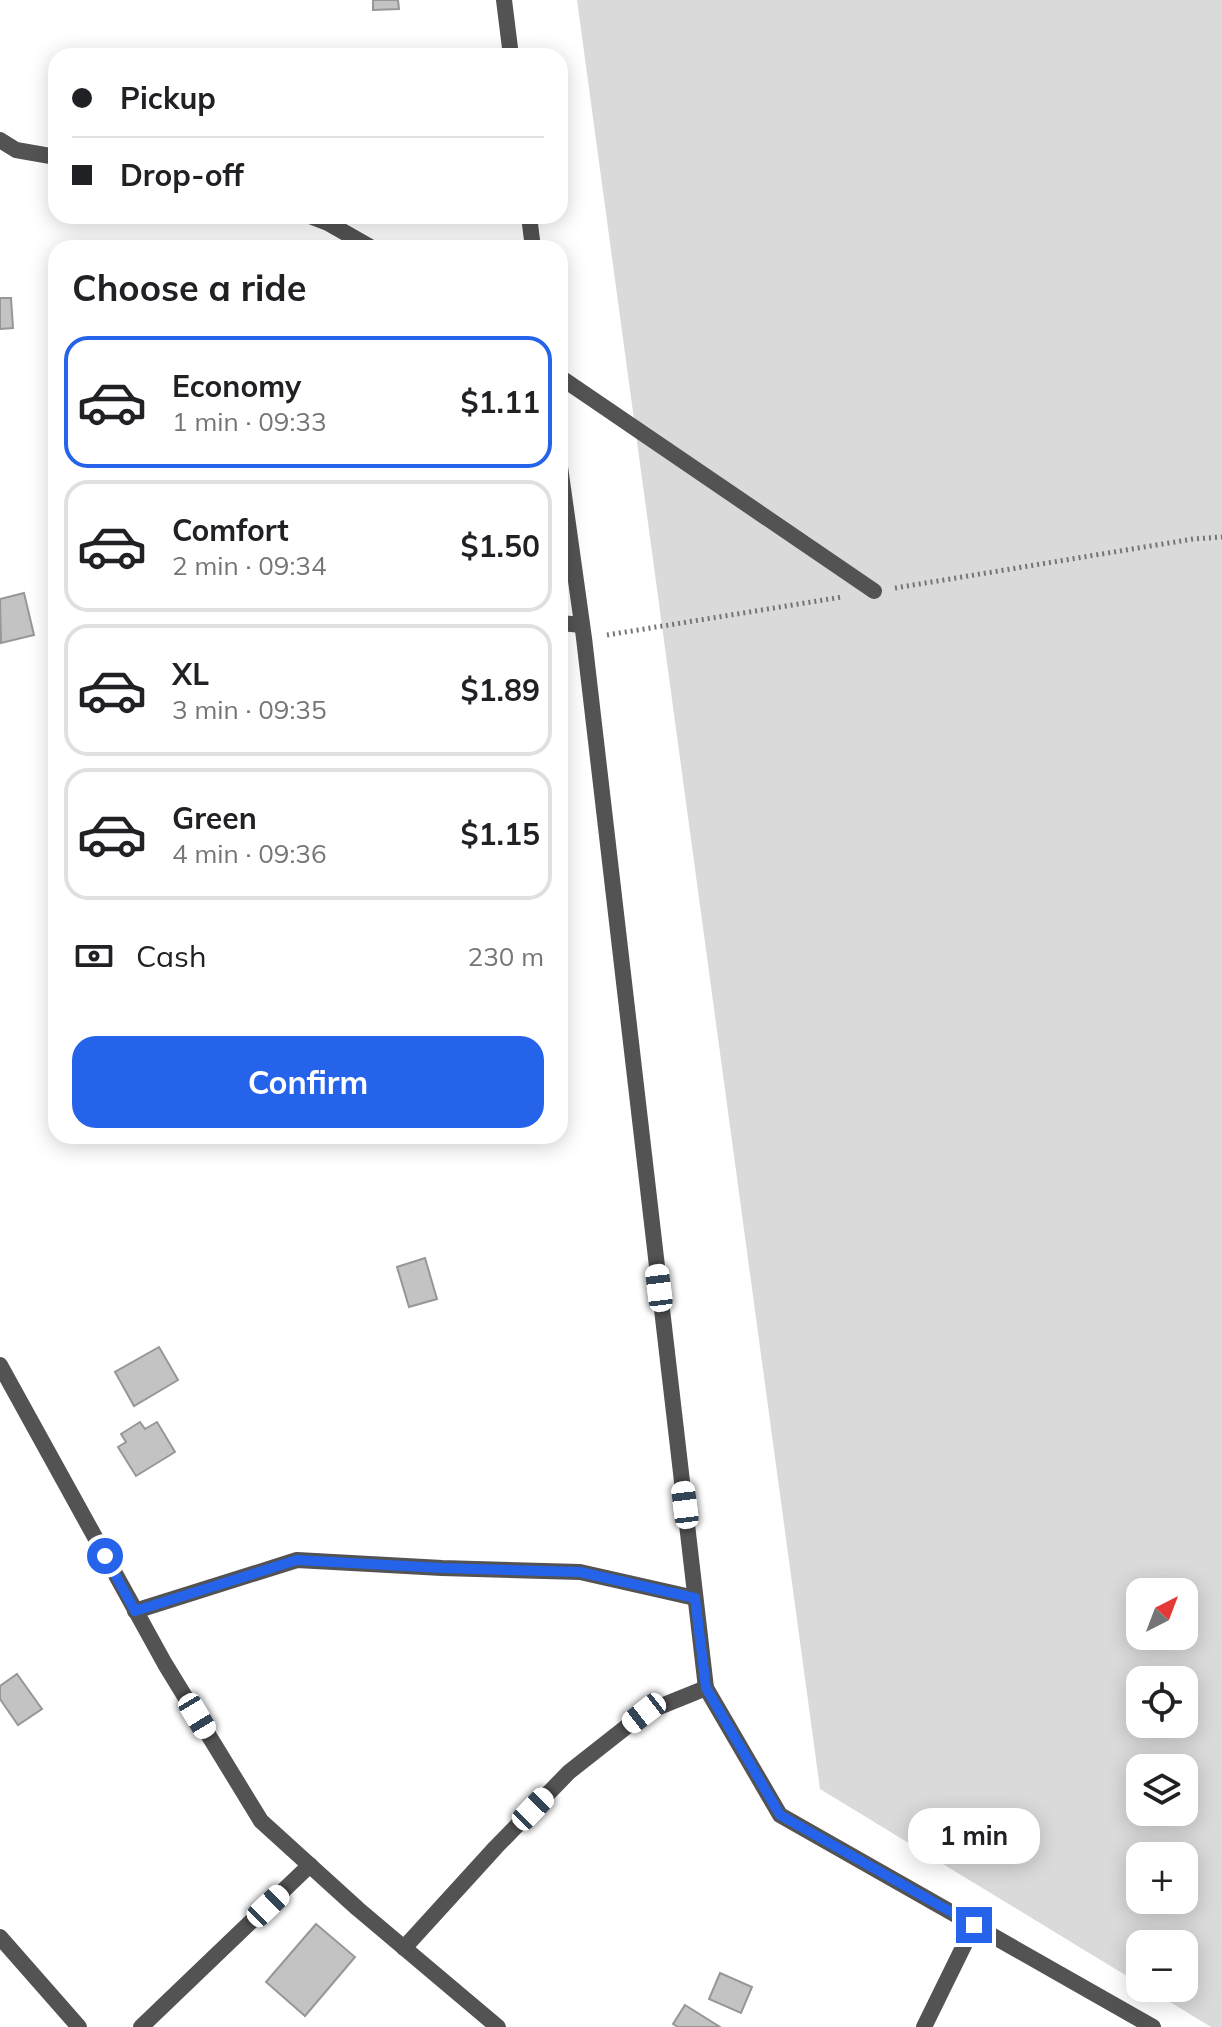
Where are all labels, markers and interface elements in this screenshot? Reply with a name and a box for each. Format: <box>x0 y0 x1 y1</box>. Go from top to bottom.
text: Pickup <box>120 79 216 117</box>
text: Drop-off <box>120 156 244 194</box>
text: Choose a ride <box>72 265 306 310</box>
icon: car <box>76 366 148 438</box>
text: Economy <box>172 367 301 405</box>
text: $1.11 <box>461 383 540 421</box>
text: 1 min · 09:33 <box>172 405 327 438</box>
icon: car <box>76 510 148 582</box>
text: Comfort <box>172 511 289 549</box>
text: $1.50 <box>461 527 540 565</box>
text: 2 min · 09:34 <box>172 549 327 582</box>
icon: car <box>76 654 148 726</box>
text: XL <box>172 655 209 693</box>
text: $1.89 <box>461 671 540 709</box>
text: 3 min · 09:35 <box>172 693 327 726</box>
icon: car <box>76 798 148 870</box>
text: Green <box>172 799 257 837</box>
text: $1.15 <box>461 815 540 853</box>
text: 4 min · 09:36 <box>172 837 327 870</box>
icon: cash <box>72 934 116 978</box>
text: Cash <box>136 937 207 975</box>
text: 230 m <box>468 940 544 973</box>
button: Confirm <box>72 1036 544 1128</box>
car <box>644 1263 674 1313</box>
car <box>670 1480 700 1530</box>
route start <box>87 1538 123 1574</box>
north arrow <box>1126 1578 1198 1650</box>
map controls <box>1126 1578 1198 2002</box>
button: locate <box>1126 1666 1198 1738</box>
car <box>174 1689 220 1743</box>
car <box>618 1689 670 1737</box>
button: layers <box>1126 1754 1198 1826</box>
car <box>508 1783 558 1835</box>
callout: 1 min <box>908 1809 1040 1865</box>
text: 1 min <box>940 1819 1008 1852</box>
button: + <box>1126 1842 1198 1914</box>
car <box>242 1881 294 1931</box>
route end <box>956 1907 992 1943</box>
button: − <box>1126 1930 1198 2002</box>

